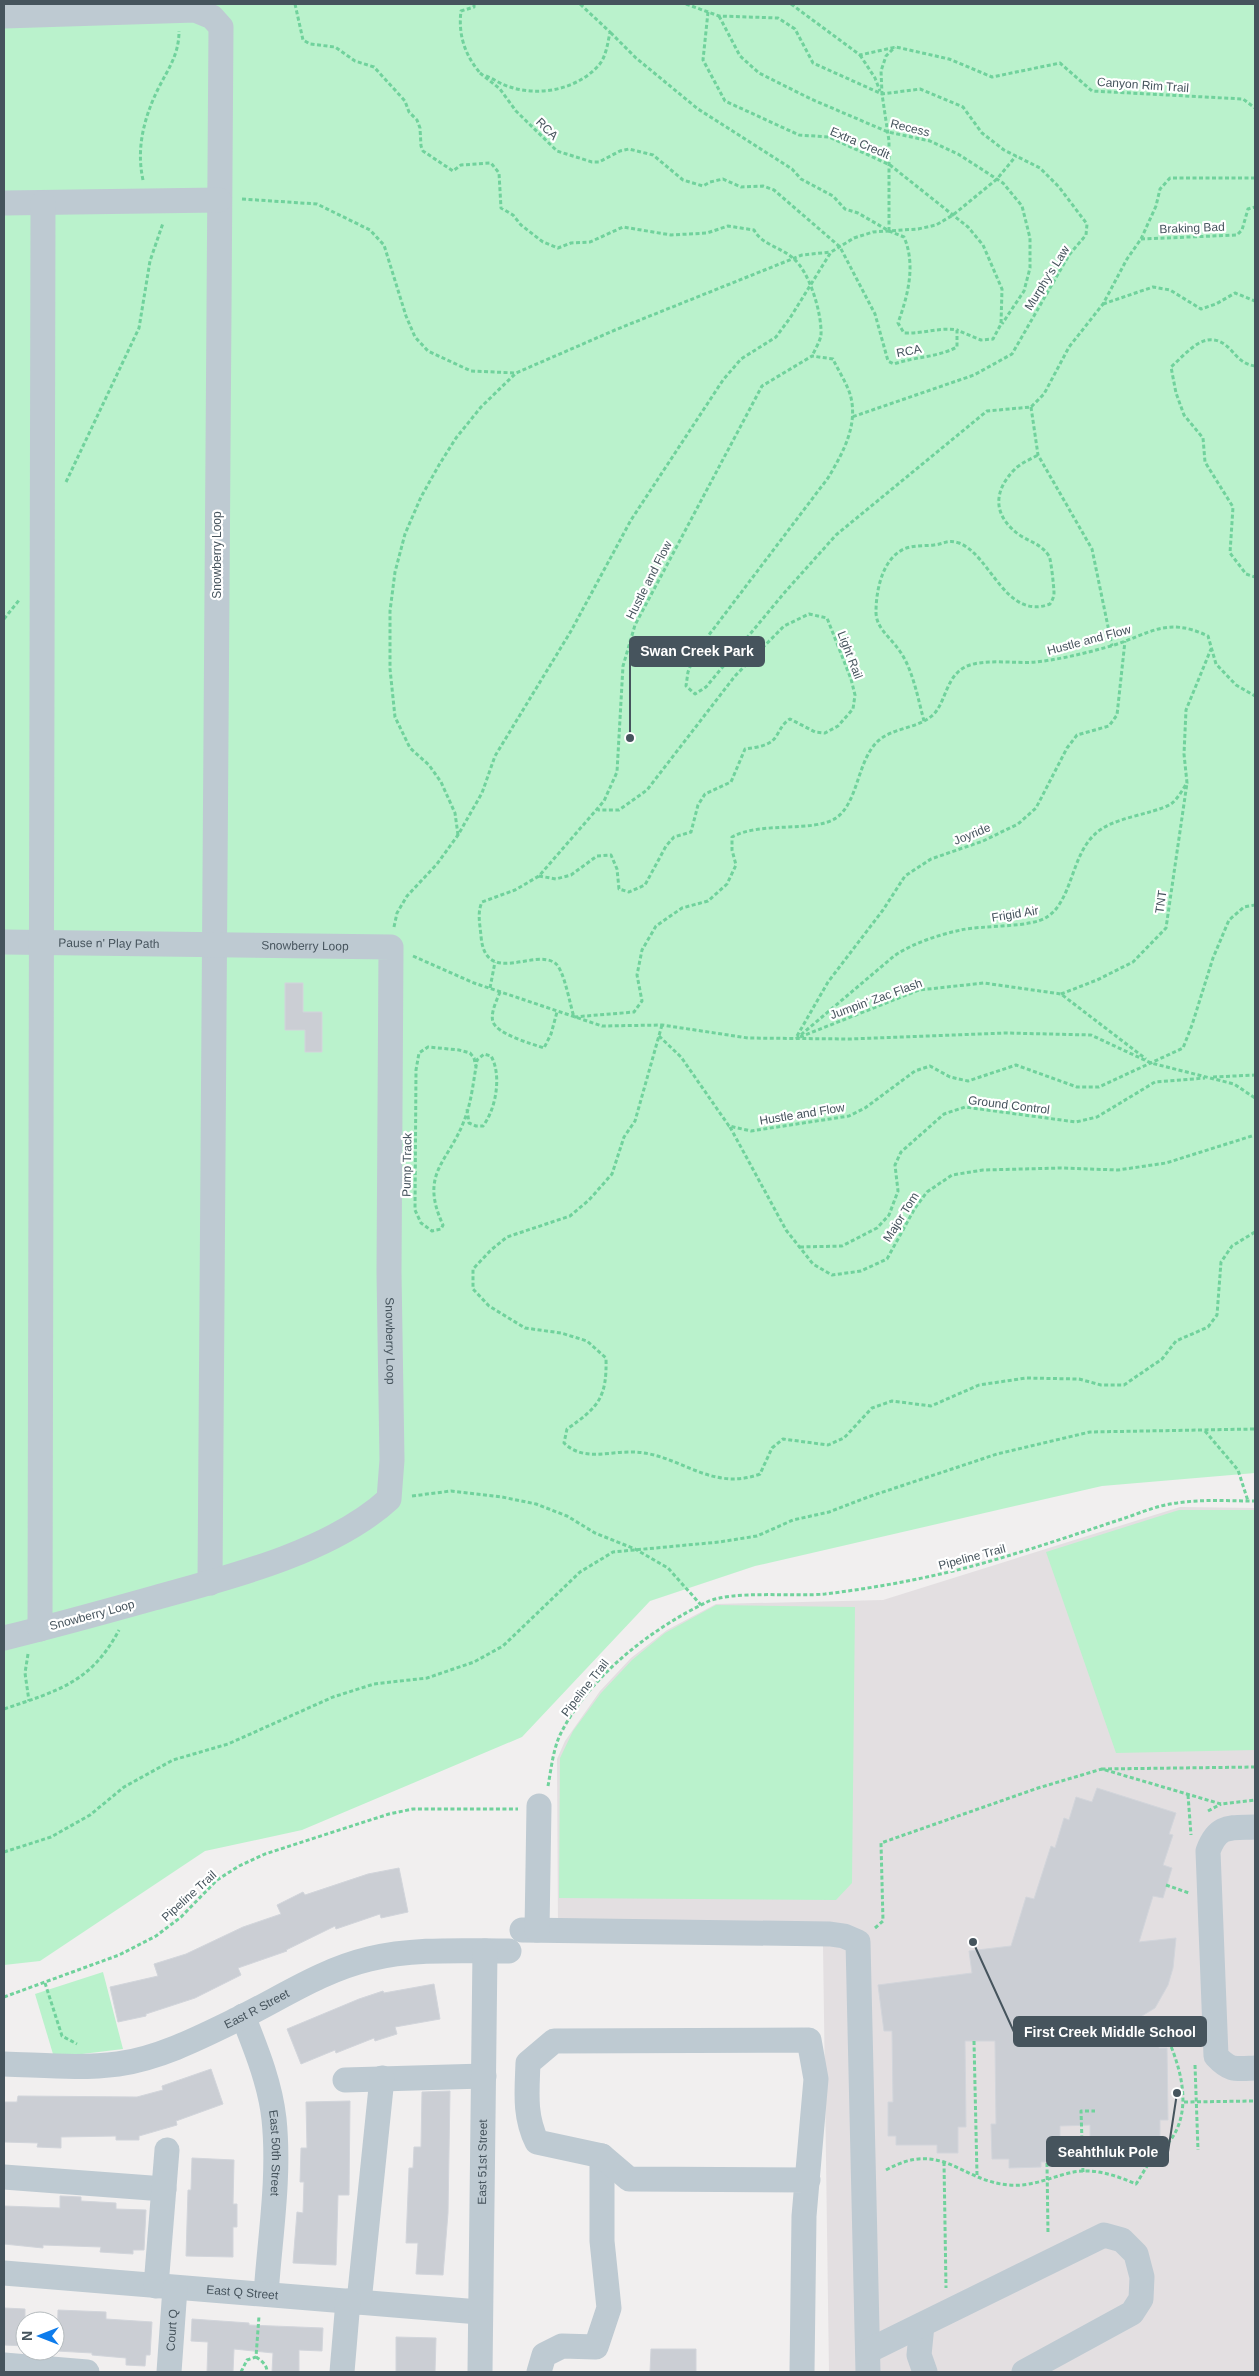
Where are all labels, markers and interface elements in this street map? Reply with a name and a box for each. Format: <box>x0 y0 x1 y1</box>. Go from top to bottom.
street label: Canyon Rim Trail <box>1097 75 1189 95</box>
street label: RCA <box>533 115 561 143</box>
street label: Recess <box>889 116 931 140</box>
street label: Extra Credit <box>828 124 893 162</box>
street label: Braking Bad <box>1159 220 1225 236</box>
street label: Murphy's Law <box>1022 243 1073 313</box>
street label: RCA <box>895 342 923 360</box>
street label: Snowberry Loop <box>210 511 224 599</box>
street label: Hustle and Flow <box>623 538 675 622</box>
street label: Hustle and Flow <box>1046 622 1133 658</box>
street label: Light Rail <box>835 629 865 681</box>
callout: Swan Creek Park <box>630 637 764 666</box>
text: Swan Creek Park <box>640 643 754 659</box>
street label: Joyride <box>951 820 993 848</box>
street label: TNT <box>1152 889 1170 915</box>
street label: Frigid Air <box>991 903 1039 925</box>
street label: Pause n' Play Path <box>58 936 160 951</box>
street label: Snowberry Loop <box>261 938 349 953</box>
street label: Jumpin' Zac Flash <box>828 976 924 1022</box>
street label: Ground Control <box>967 1093 1051 1117</box>
street label: Hustle and Flow <box>758 1100 846 1128</box>
street label: Pump Track <box>399 1132 415 1197</box>
street label: Major Tom <box>880 1190 922 1244</box>
street label: Snowberry Loop <box>382 1297 398 1385</box>
street label: Pipeline Trail <box>937 1541 1007 1573</box>
street label: Snowberry Loop <box>48 1597 136 1633</box>
street label: Pipeline Trail <box>558 1657 612 1719</box>
street label: Pipeline Trail <box>159 1868 219 1924</box>
street label: East R Street <box>222 1986 292 2032</box>
callout: First Creek Middle School <box>1014 2017 1206 2046</box>
text: First Creek Middle School <box>1024 2024 1196 2040</box>
street label: East 50th Street <box>266 2109 283 2197</box>
street label: East 51st Street <box>475 2119 490 2205</box>
callout: Seahthluk Pole <box>1047 2137 1168 2166</box>
text: Seahthluk Pole <box>1058 2144 1158 2160</box>
street label: East Q Street <box>206 2283 279 2303</box>
street label: Court Q <box>164 2309 180 2352</box>
north arrow <box>15 2311 65 2361</box>
text: N <box>19 2331 35 2341</box>

